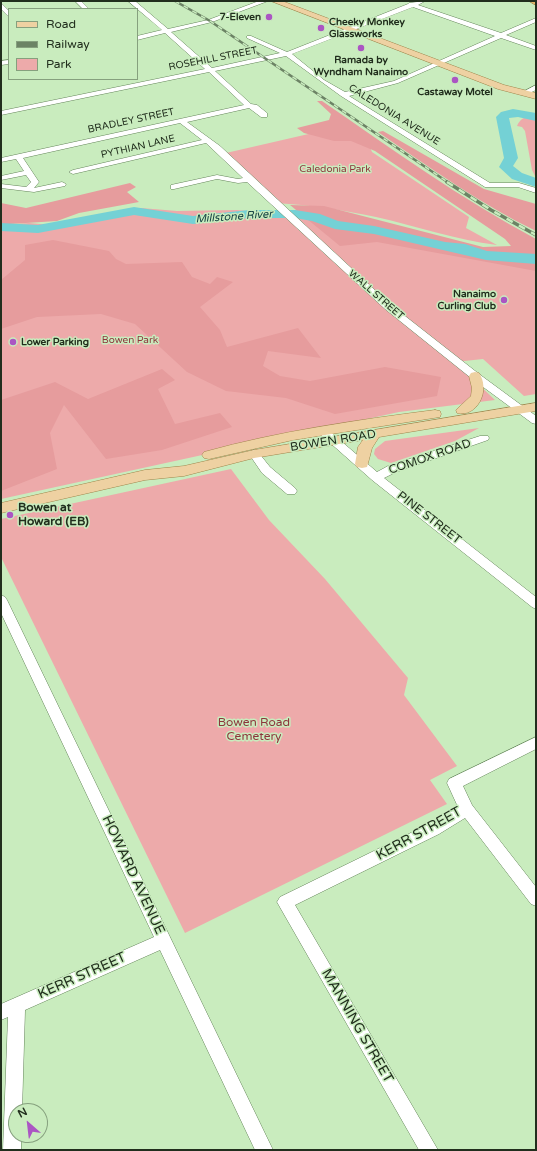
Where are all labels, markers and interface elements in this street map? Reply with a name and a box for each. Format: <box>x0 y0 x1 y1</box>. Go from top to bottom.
legend <box>8 8 138 80</box>
place label: 7-Eleven <box>219 11 261 23</box>
marker: 7-Eleven <box>264 12 274 22</box>
place label: Cheeky Monkey Glassworks <box>329 16 405 40</box>
text: Road <box>46 17 76 31</box>
marker: Cheeky Monkey Glassworks <box>316 23 326 33</box>
text: Railway <box>46 37 90 51</box>
marker: Ramada by Wyndham Nanaimo <box>356 43 366 53</box>
street label: ROSEHILL STREET <box>168 45 258 73</box>
place label: Ramada by Wyndham Nanaimo <box>314 54 408 78</box>
text: Park <box>46 57 72 71</box>
marker: Castaway Motel <box>450 75 460 85</box>
street label: CALEDONIA AVENUE <box>346 82 442 148</box>
place label: Castaway Motel <box>417 86 493 98</box>
street label: BRADLEY STREET <box>87 106 175 136</box>
street label: PYTHIAN LANE <box>100 133 176 161</box>
park label: Caledonia Park <box>299 163 371 175</box>
water label: Millstone River <box>195 208 273 226</box>
street label: WALL STREET <box>346 268 406 322</box>
place label: Nanaimo Curling Club <box>437 288 496 312</box>
marker: Nanaimo Curling Club <box>499 295 509 305</box>
park label: Bowen Park <box>102 334 158 346</box>
place label: Lower Parking <box>21 336 89 348</box>
marker: Lower Parking <box>8 337 18 347</box>
street label: BOWEN ROAD <box>289 427 377 455</box>
street label: COMOX ROAD <box>387 436 473 478</box>
street label: PINE STREET <box>394 489 464 547</box>
place label: Bowen at Howard (EB) <box>18 501 89 529</box>
marker: Bowen at Howard (EB) <box>5 510 15 520</box>
park label: Bowen Road Cemetery <box>218 716 290 744</box>
street label: KERR STREET <box>373 804 465 864</box>
street label: HOWARD AVENUE <box>98 813 168 937</box>
street label: KERR STREET <box>35 949 129 1003</box>
street label: MANNING STREET <box>317 966 397 1086</box>
north arrow <box>8 1103 48 1143</box>
text: N <box>16 1105 30 1121</box>

